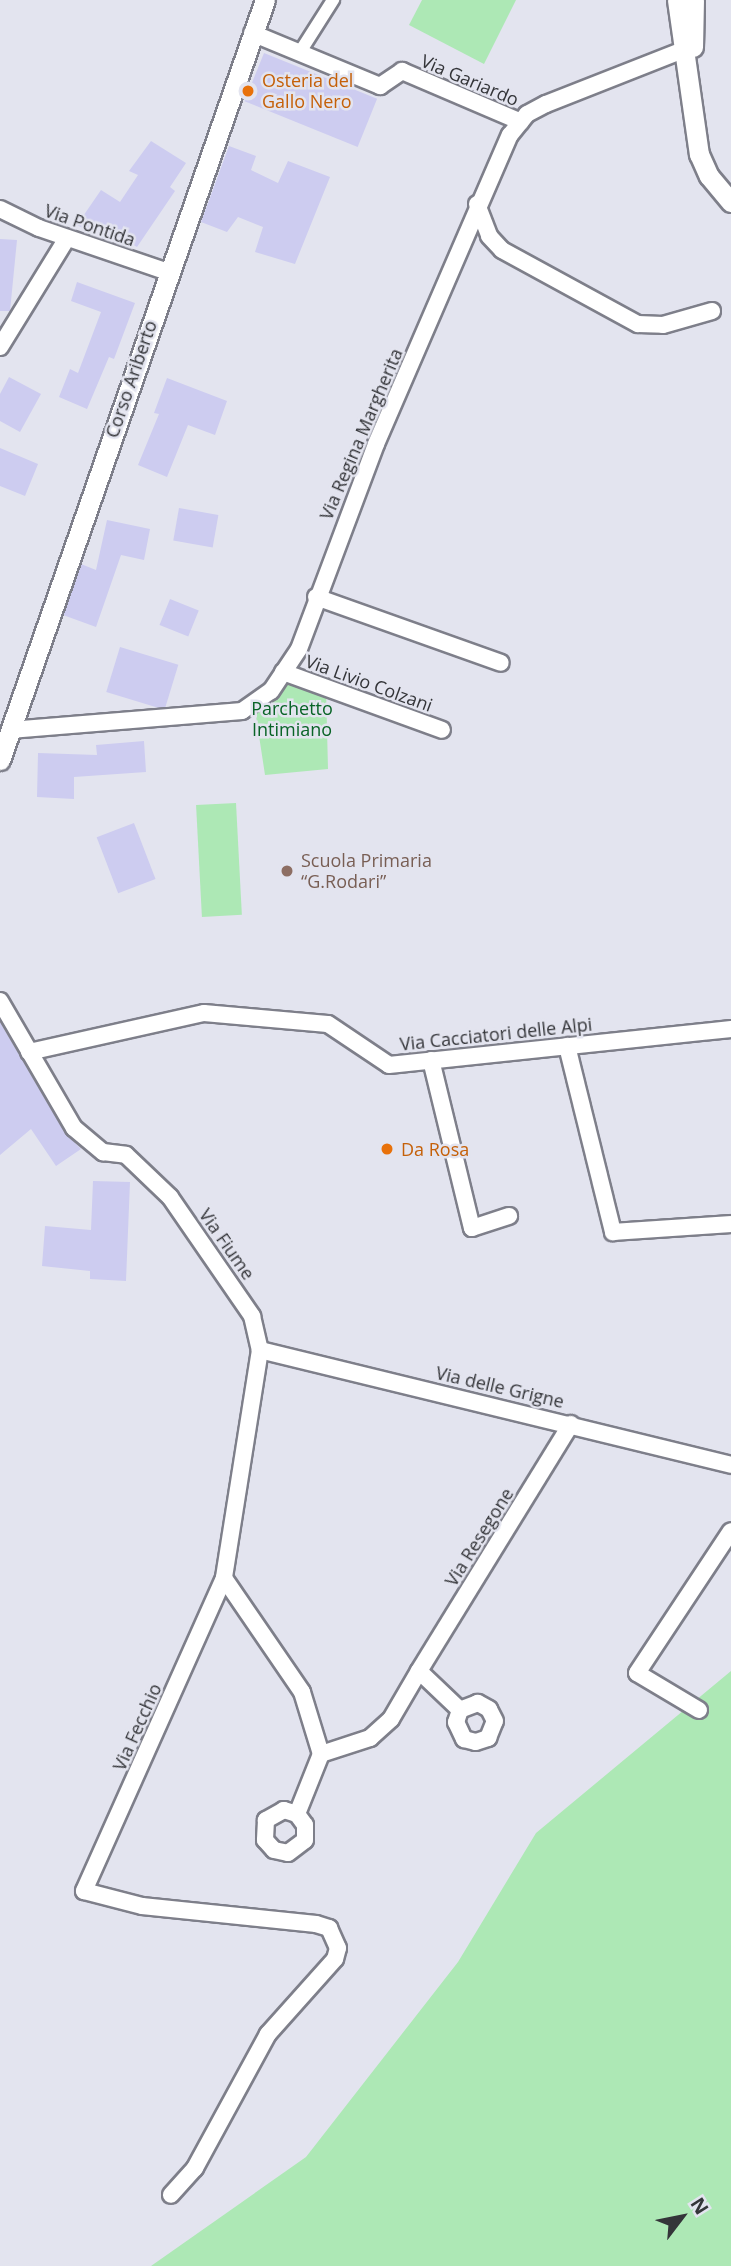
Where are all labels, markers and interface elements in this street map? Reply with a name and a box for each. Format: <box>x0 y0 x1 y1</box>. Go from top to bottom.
street label: Via Gariardo <box>418 50 522 110</box>
place label: Osteria del Gallo Nero <box>262 70 353 112</box>
marker: Osteria del Gallo Nero <box>240 83 256 99</box>
street label: Via Pontida <box>42 199 138 251</box>
street label: Corso Ariberto <box>101 318 161 440</box>
street label: Via Regina Margherita <box>315 345 407 523</box>
street label: Via Livio Colzani <box>303 650 435 716</box>
park label: Parchetto Intimiano <box>251 698 333 740</box>
place label: Scuola Primaria “G.Rodari” <box>301 850 432 892</box>
marker: Scuola Primaria “G.Rodari” <box>279 863 295 879</box>
street label: Via Cacciatori delle Alpi <box>399 1013 593 1055</box>
place label: Da Rosa <box>401 1138 469 1160</box>
marker: Da Rosa <box>379 1141 395 1157</box>
street label: Via Fiume <box>195 1204 259 1284</box>
street label: Via delle Grigne <box>434 1362 566 1412</box>
street label: Via Resegone <box>440 1484 518 1590</box>
street label: Via Fecchio <box>108 1680 166 1774</box>
north arrow <box>647 2182 717 2252</box>
text: N <box>685 2192 715 2219</box>

